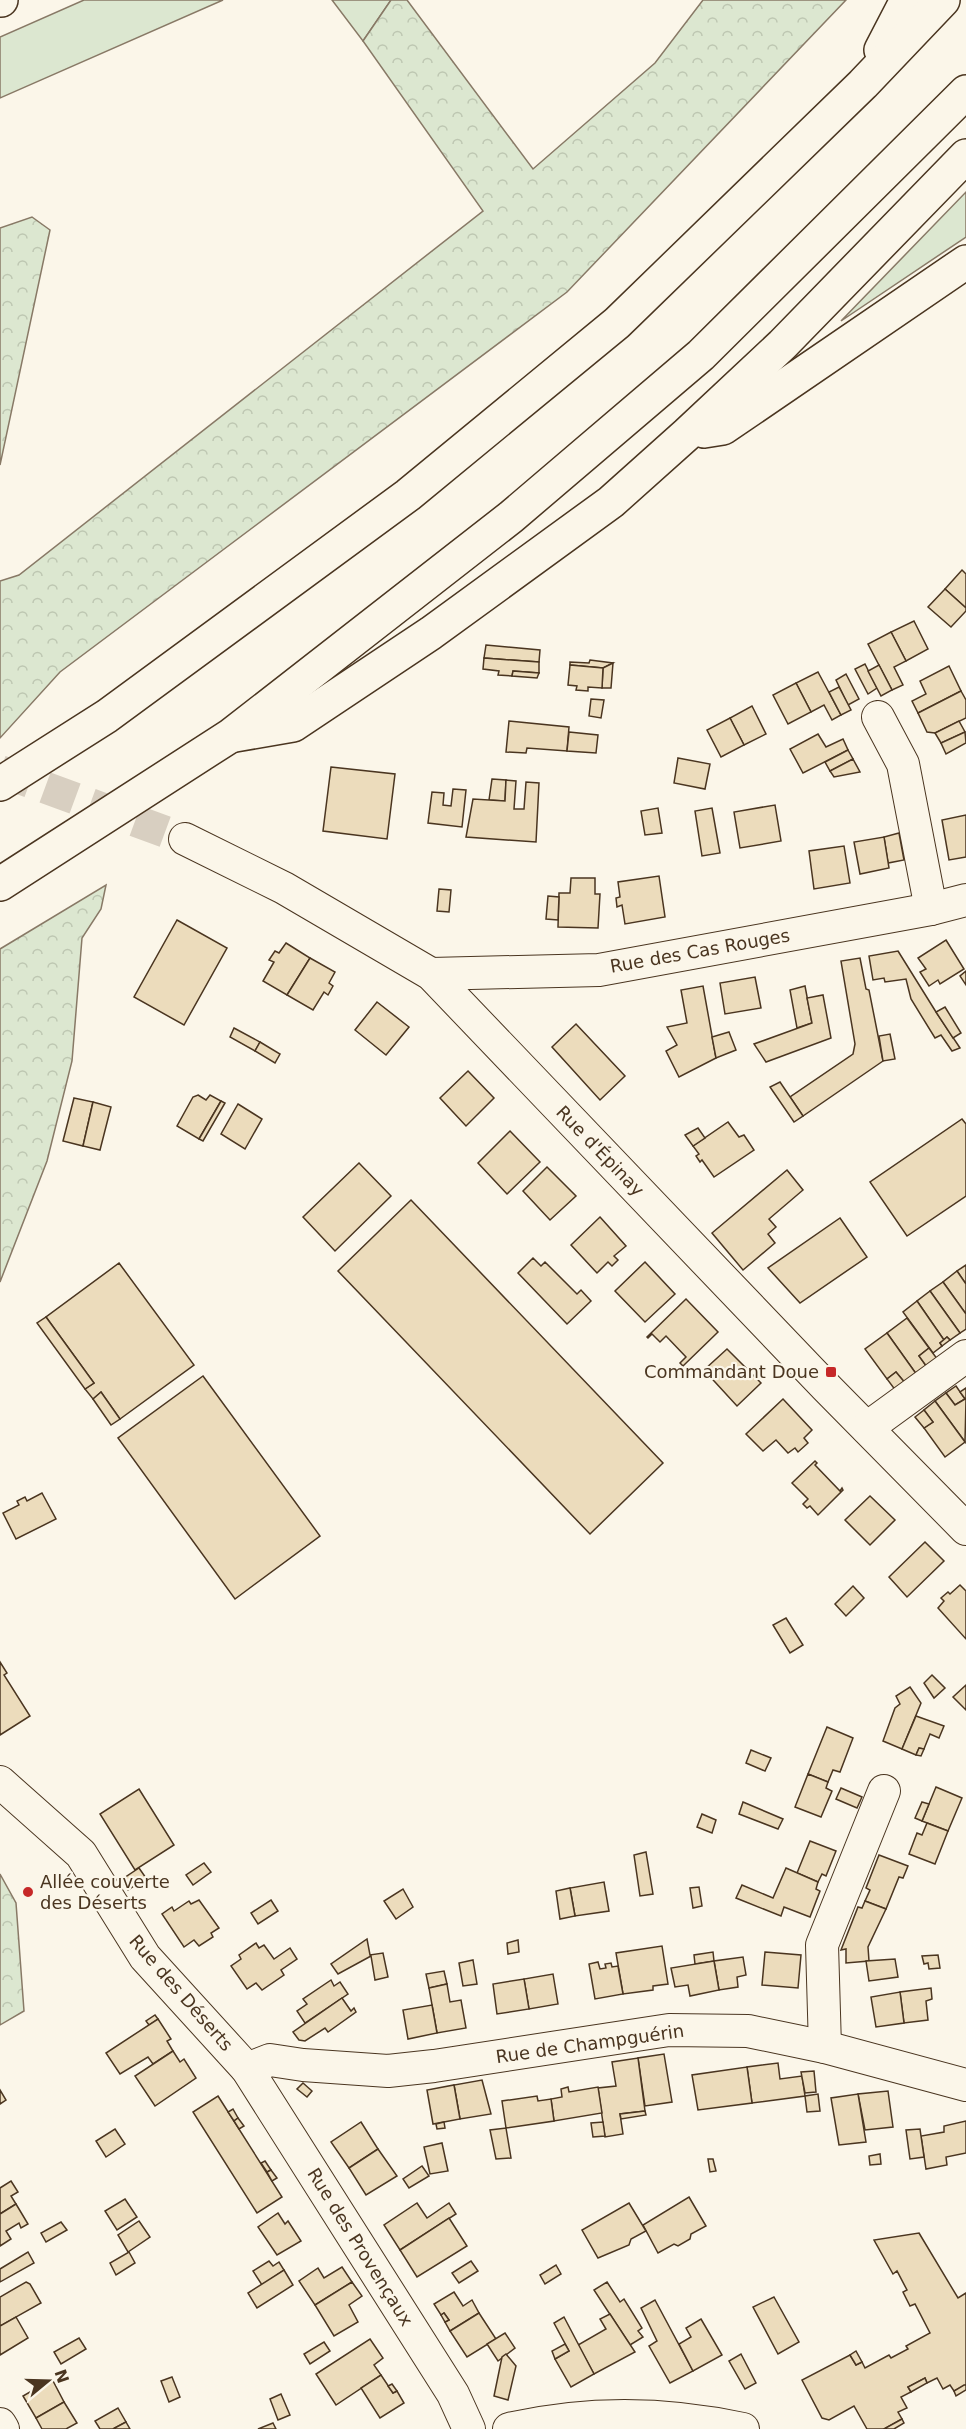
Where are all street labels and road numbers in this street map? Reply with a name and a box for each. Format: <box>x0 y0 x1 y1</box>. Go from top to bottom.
street label: Rue des Cas Rouges <box>608 924 791 977</box>
street label: Rue d'Épinay <box>552 1101 649 1200</box>
street label: Rue des Déserts <box>125 1930 237 2055</box>
street label: Rue de Champguérin <box>494 2020 685 2067</box>
street label: Rue des Provençaux <box>303 2164 418 2330</box>

